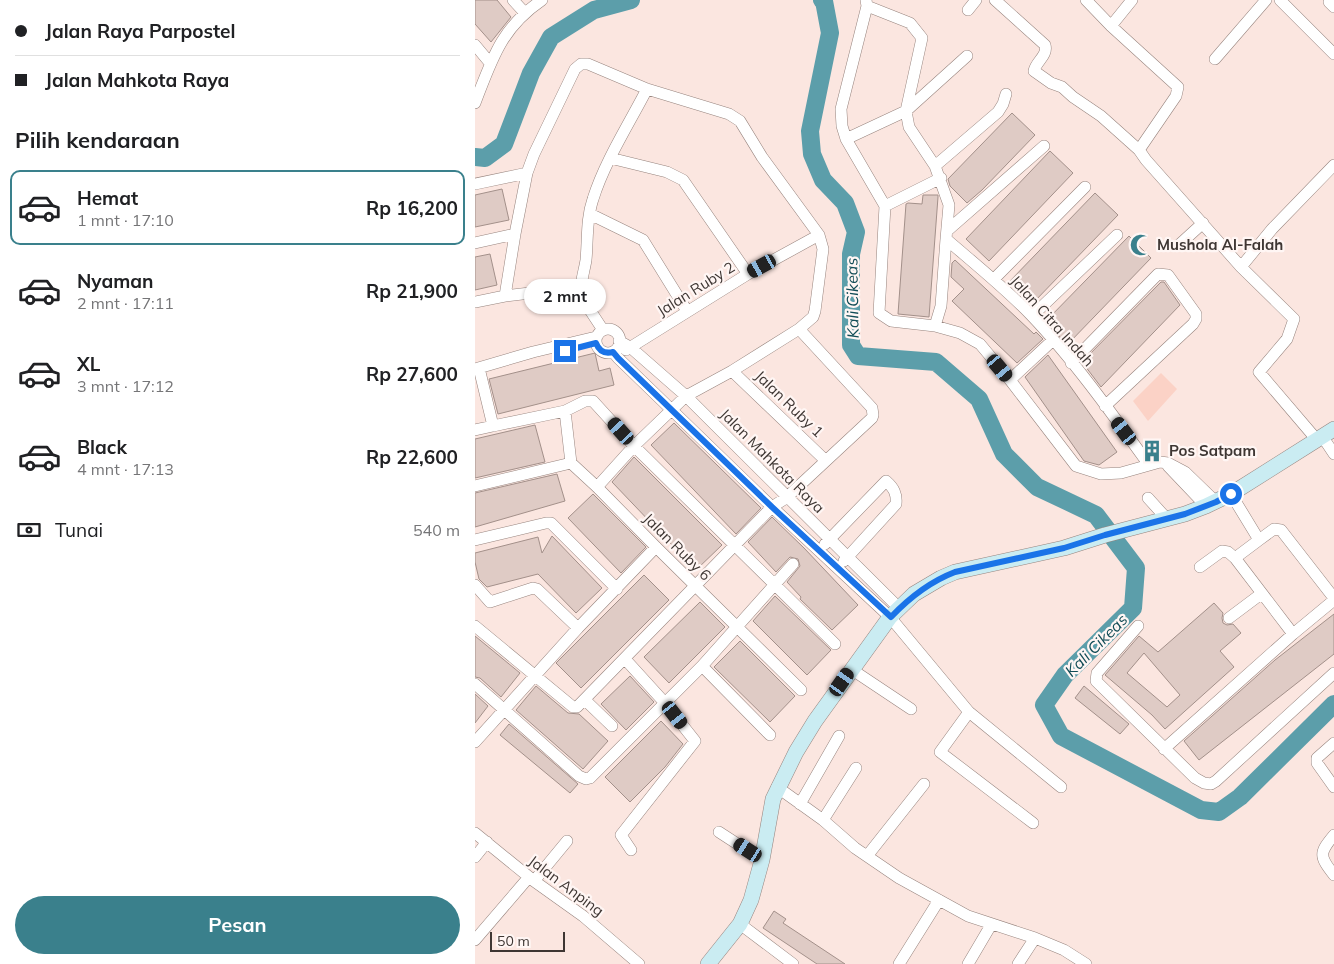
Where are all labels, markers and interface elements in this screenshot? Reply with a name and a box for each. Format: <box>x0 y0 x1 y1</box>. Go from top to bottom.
text: Jalan Raya Parpostel <box>45 19 236 43</box>
text: Jalan Mahkota Raya <box>45 68 229 92</box>
text: Pilih kendaraan <box>15 126 180 154</box>
icon: car <box>17 185 62 230</box>
text: Hemat <box>77 186 138 210</box>
text: Rp 16,200 <box>366 196 458 220</box>
text: 1 mnt · 17:10 <box>77 210 174 230</box>
mosque icon: Mushola Al-Falah <box>1128 232 1154 258</box>
place label: Mushola Al-Falah <box>1157 235 1283 254</box>
car <box>745 252 778 280</box>
street label: Jalan Ruby 2 <box>653 257 738 320</box>
water label: Kali Cikeas <box>841 257 863 338</box>
icon: car <box>17 268 62 313</box>
text: Nyaman <box>77 269 154 293</box>
street label: Jalan Citra Indah <box>1006 271 1098 370</box>
callout: 2 mnt <box>524 278 606 314</box>
text: Rp 21,900 <box>366 279 458 303</box>
text: 2 mnt <box>543 286 587 306</box>
text: 2 mnt · 17:11 <box>77 293 174 313</box>
route end <box>554 340 576 362</box>
icon: car <box>17 351 62 396</box>
text: XL <box>77 352 100 376</box>
car <box>984 352 1015 384</box>
text: Rp 27,600 <box>366 362 458 386</box>
street label: Jalan Ruby 1 <box>751 366 828 441</box>
text: 3 mnt · 17:12 <box>77 376 174 396</box>
street label: Jalan Mahkota Raya <box>716 404 829 517</box>
car <box>605 415 636 447</box>
car <box>1108 415 1139 447</box>
icon: car <box>17 434 62 479</box>
text: Black <box>77 435 127 459</box>
building icon: Pos Satpam <box>1139 438 1165 464</box>
place label: Pos Satpam <box>1169 441 1256 460</box>
text: Rp 22,600 <box>366 445 458 469</box>
text: 4 mnt · 17:13 <box>77 459 174 479</box>
route start <box>1220 483 1242 505</box>
street label: Jalan Ruby 6 <box>640 509 715 584</box>
icon: cash <box>15 516 43 544</box>
text: Tunai <box>55 518 103 542</box>
text: 540 m <box>413 520 460 540</box>
water label: Kali Cikeas <box>1060 609 1132 681</box>
car <box>827 665 856 699</box>
car <box>659 699 690 731</box>
car <box>731 836 764 864</box>
street label: Jalan Anping <box>525 851 608 920</box>
button: Pesan <box>15 896 460 954</box>
scale bar <box>490 929 565 952</box>
text: 50 m <box>497 932 530 950</box>

